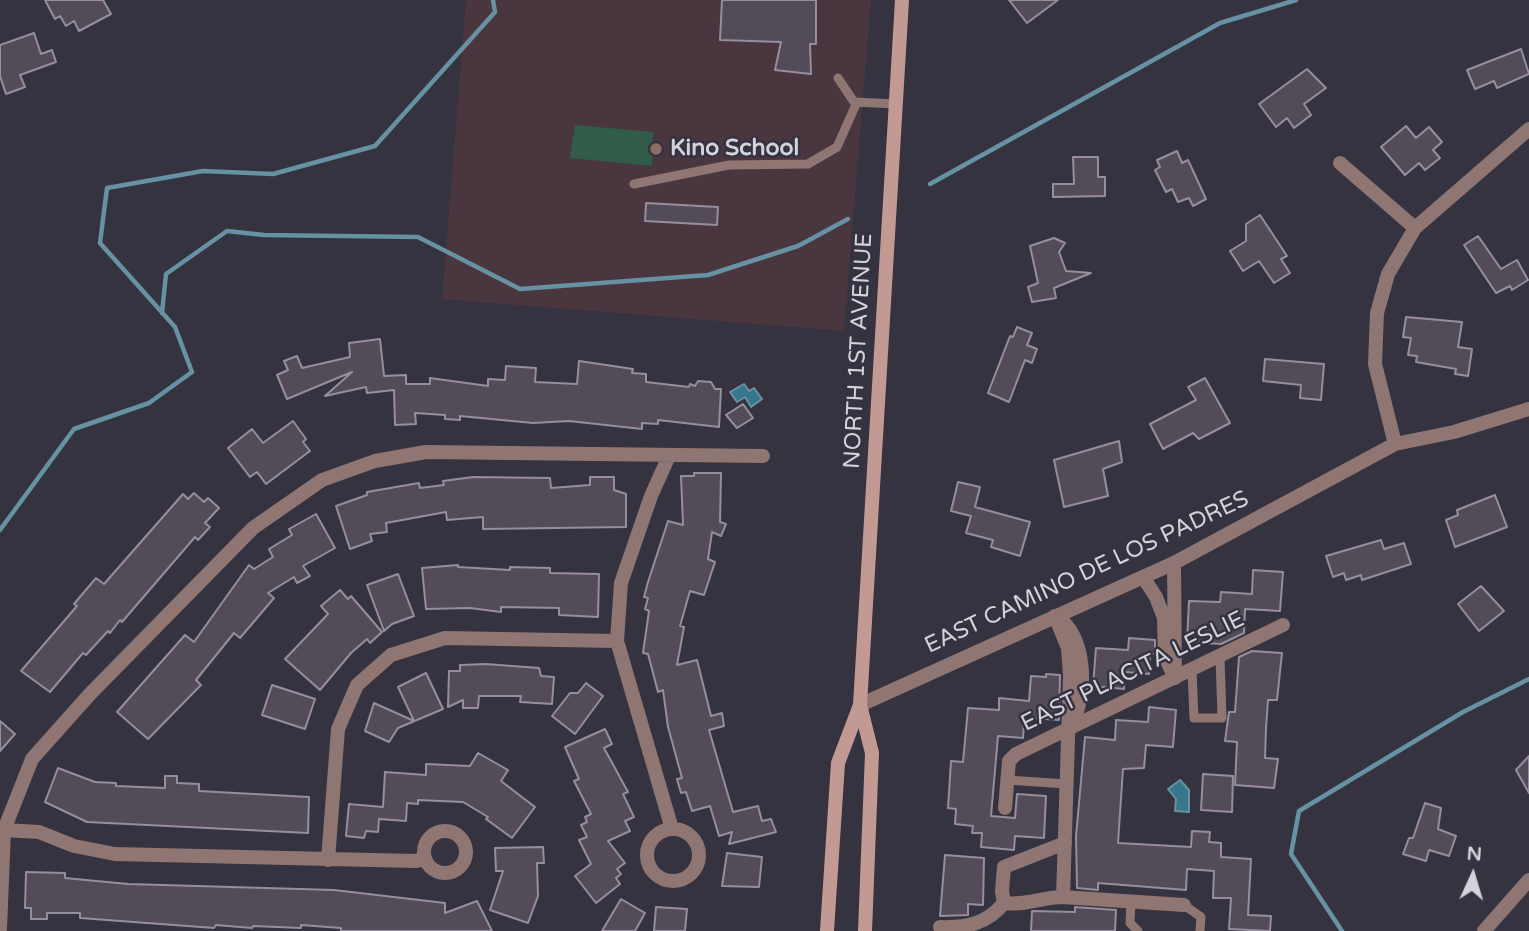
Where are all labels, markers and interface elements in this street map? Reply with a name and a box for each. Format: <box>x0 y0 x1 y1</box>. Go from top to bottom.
place label: Kino School <box>670 135 799 163</box>
marker: Kino School <box>648 141 664 157</box>
street label: NORTH 1ST AVENUE <box>839 232 879 470</box>
street label: EAST CAMINO DE LOS PADRES <box>921 486 1253 660</box>
street label: EAST PLACITA LESLIE <box>1017 606 1249 738</box>
north arrow <box>1438 840 1508 910</box>
text: N <box>1466 843 1483 866</box>

